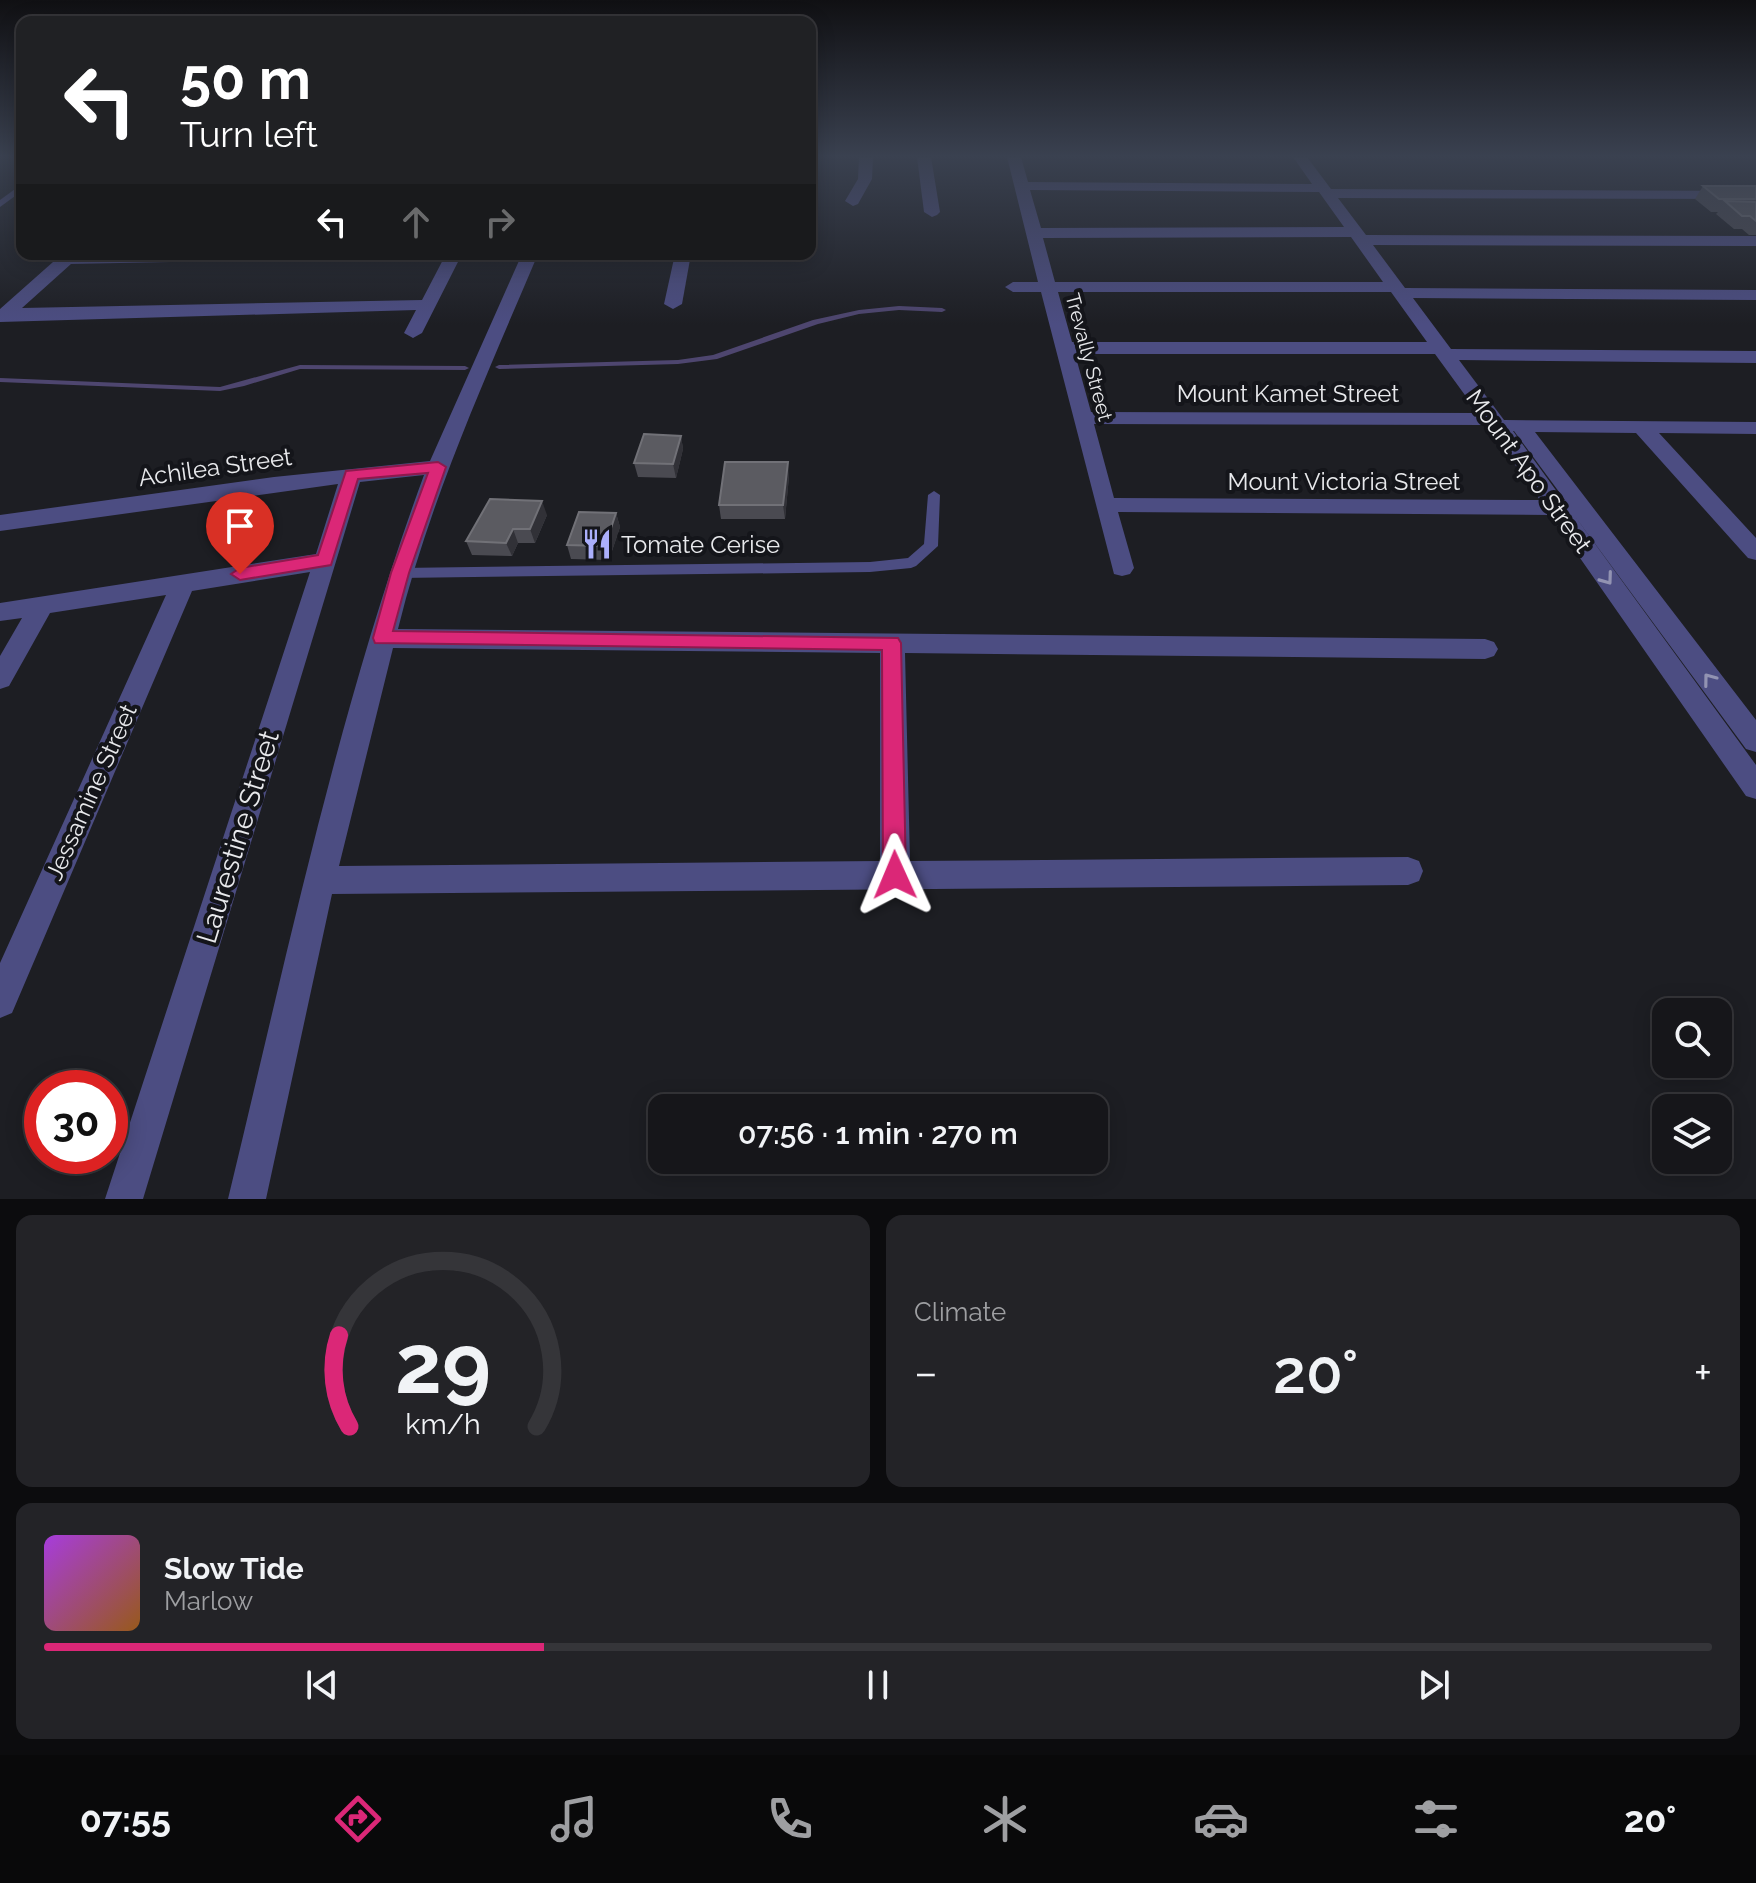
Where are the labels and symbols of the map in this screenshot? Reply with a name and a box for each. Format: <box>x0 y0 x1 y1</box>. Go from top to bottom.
street label: Trevally Street <box>1060 290 1118 424</box>
street label: Mount Kamet Street <box>1177 379 1399 408</box>
street label: Mount Apo Street <box>1460 384 1598 558</box>
street label: Achilea Street <box>136 442 294 492</box>
street label: Mount Victoria Street <box>1228 467 1460 496</box>
pin <box>206 492 274 574</box>
restaurant icon: Tomate Cerise <box>580 527 614 561</box>
place label: Tomate Cerise <box>621 530 780 559</box>
one-way arrow <box>1597 571 1612 585</box>
one-way arrow <box>1705 673 1719 687</box>
street label: Jessamine Street <box>39 699 143 885</box>
street label: Laurestine Street <box>190 726 286 947</box>
position arrow <box>853 833 937 917</box>
speed limit sign: 30 <box>24 1070 128 1174</box>

